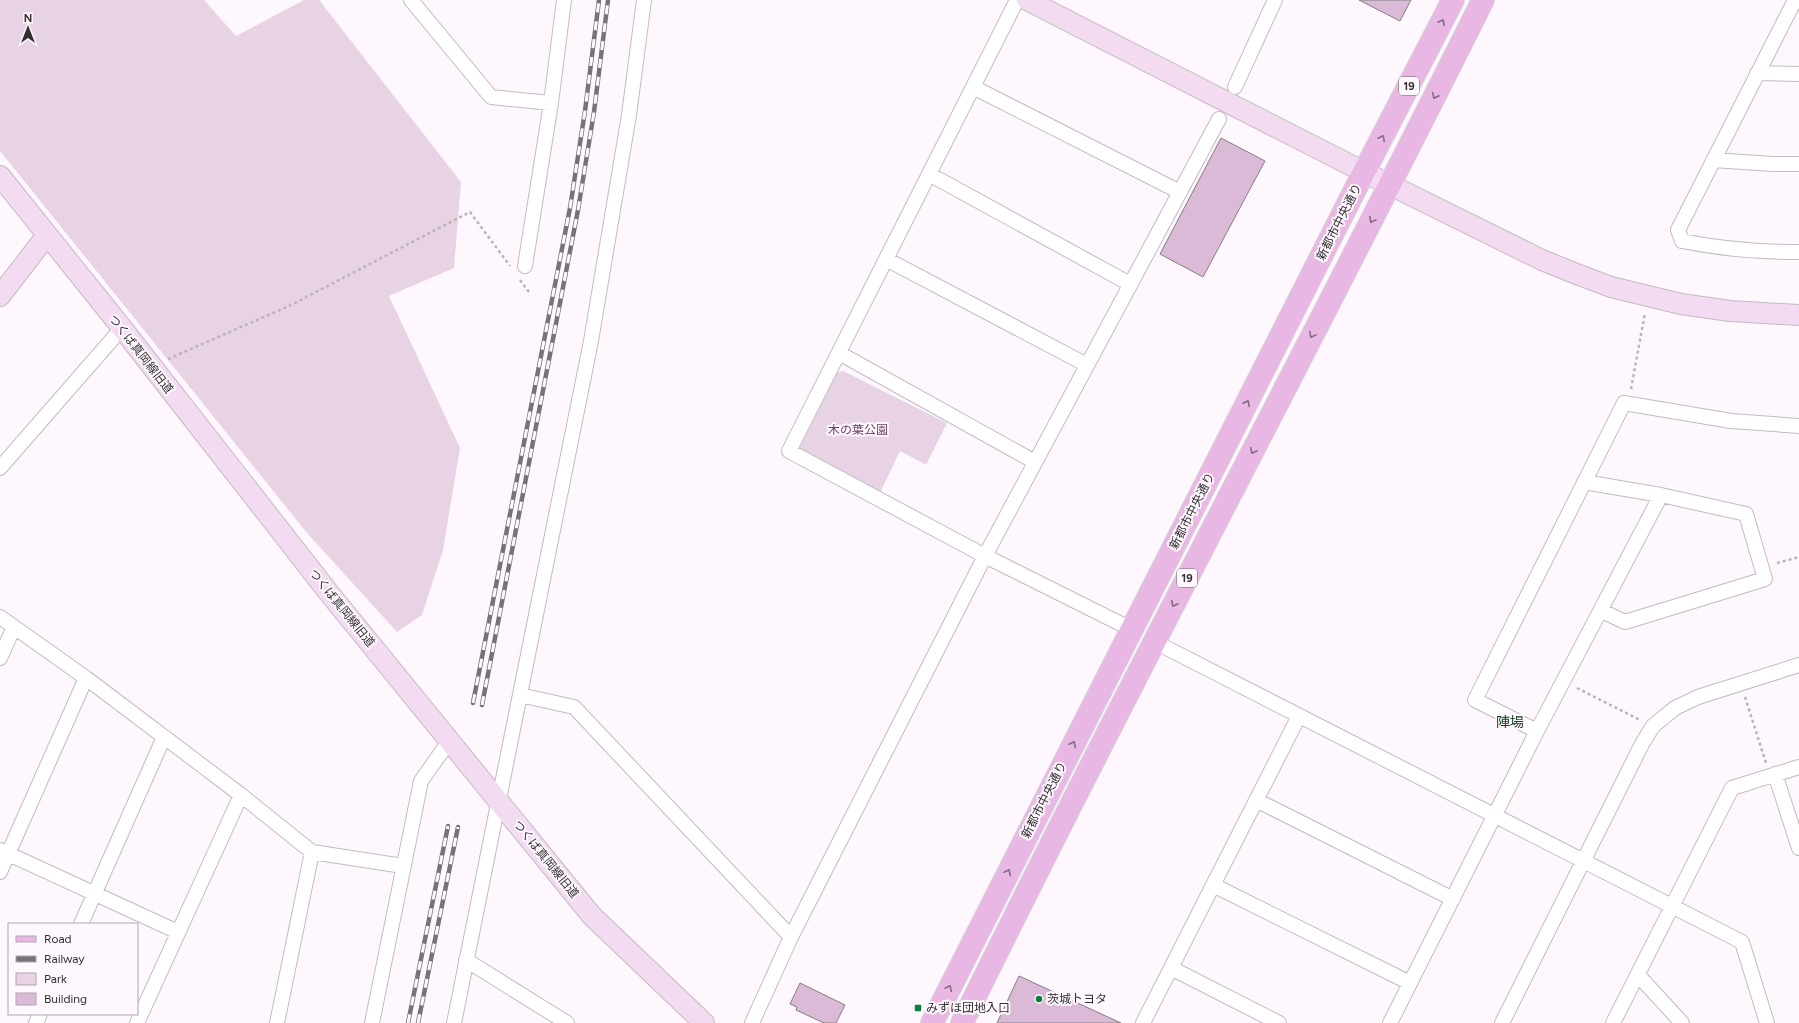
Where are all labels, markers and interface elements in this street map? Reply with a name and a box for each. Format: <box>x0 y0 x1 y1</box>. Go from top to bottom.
north arrow <box>8 8 48 48</box>
text: N <box>24 12 32 25</box>
one-way arrow <box>1437 19 1445 26</box>
road number: 19 <box>1399 77 1419 95</box>
one-way arrow <box>1432 92 1440 99</box>
one-way arrow <box>1377 134 1385 142</box>
street label: 新都市中央通り <box>1314 181 1364 263</box>
one-way arrow <box>1370 216 1377 223</box>
street label: つくば真岡線旧道 <box>106 312 176 396</box>
one-way arrow <box>1309 331 1317 338</box>
one-way arrow <box>1242 400 1250 408</box>
park label: 木の葉公園 <box>828 423 888 437</box>
one-way arrow <box>1250 447 1258 454</box>
street label: 新都市中央通り <box>1167 470 1217 552</box>
street label: つくば真岡線旧道 <box>306 566 378 650</box>
road number: 19 <box>1177 569 1197 587</box>
one-way arrow <box>1172 600 1179 607</box>
district label: 陣場 <box>1496 714 1524 731</box>
one-way arrow <box>1068 740 1076 748</box>
street label: 新都市中央通り <box>1019 759 1069 841</box>
street label: つくば真岡線旧道 <box>510 817 582 901</box>
one-way arrow <box>1003 869 1010 876</box>
legend <box>8 923 138 1015</box>
text: Road <box>44 932 72 946</box>
text: Railway <box>44 952 85 966</box>
text: Park <box>44 972 67 986</box>
one-way arrow <box>944 984 952 992</box>
text: Building <box>44 992 87 1006</box>
place label: 茨城トヨタ <box>1047 992 1107 1006</box>
marker: 茨城トヨタ <box>1034 994 1044 1004</box>
place label: みずほ団地入口 <box>926 1001 1010 1015</box>
marker: みずほ団地入口 <box>913 1003 923 1013</box>

